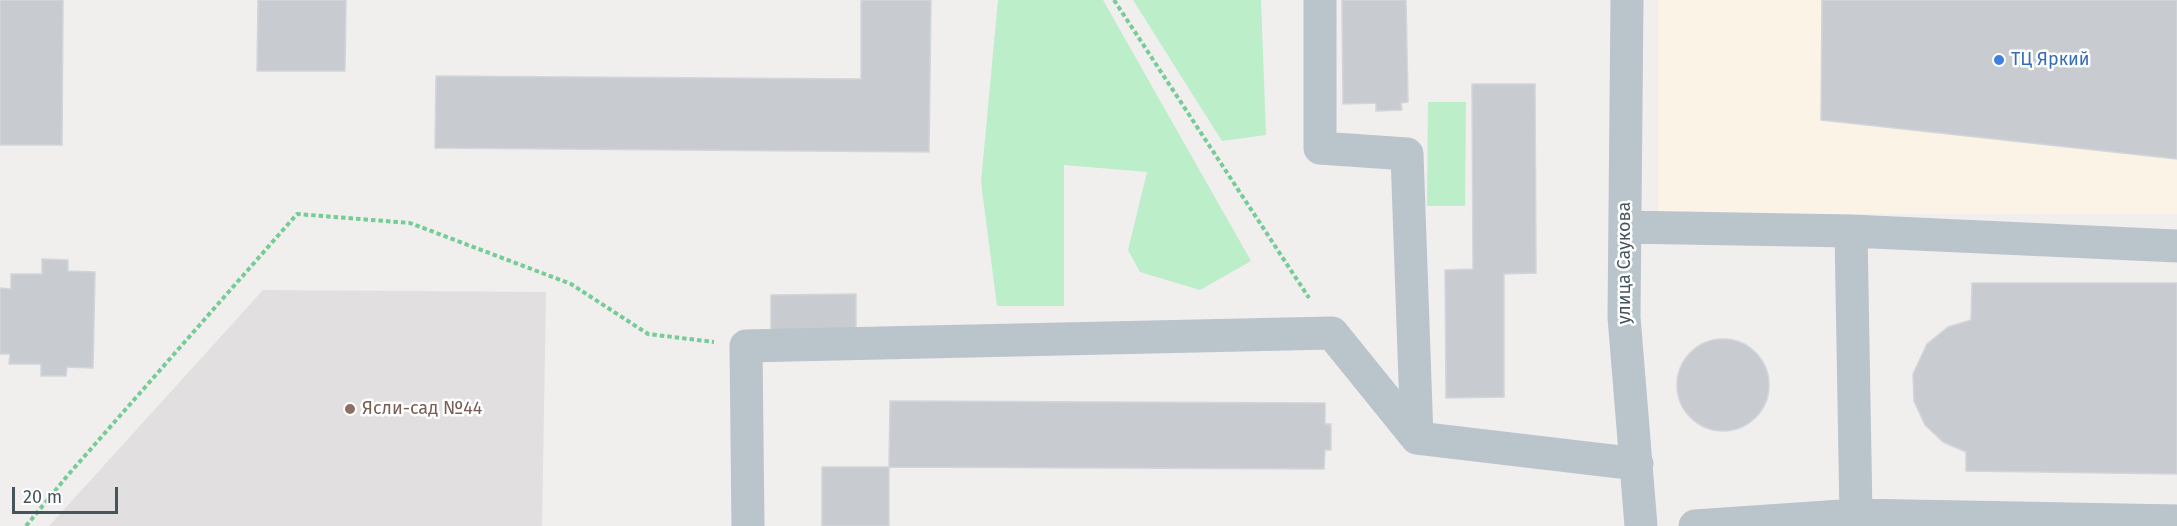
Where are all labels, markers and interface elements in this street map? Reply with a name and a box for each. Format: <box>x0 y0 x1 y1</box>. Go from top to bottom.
place label: ТЦ Яркий <box>2011 49 2090 71</box>
marker: ТЦ Яркий <box>1992 53 2006 67</box>
street label: улица Саукова <box>1614 202 1636 324</box>
place label: Ясли-сад №44 <box>362 398 482 420</box>
marker: Ясли-сад №44 <box>343 402 357 416</box>
scale bar <box>15 475 122 513</box>
text: 20 m <box>23 486 62 508</box>

